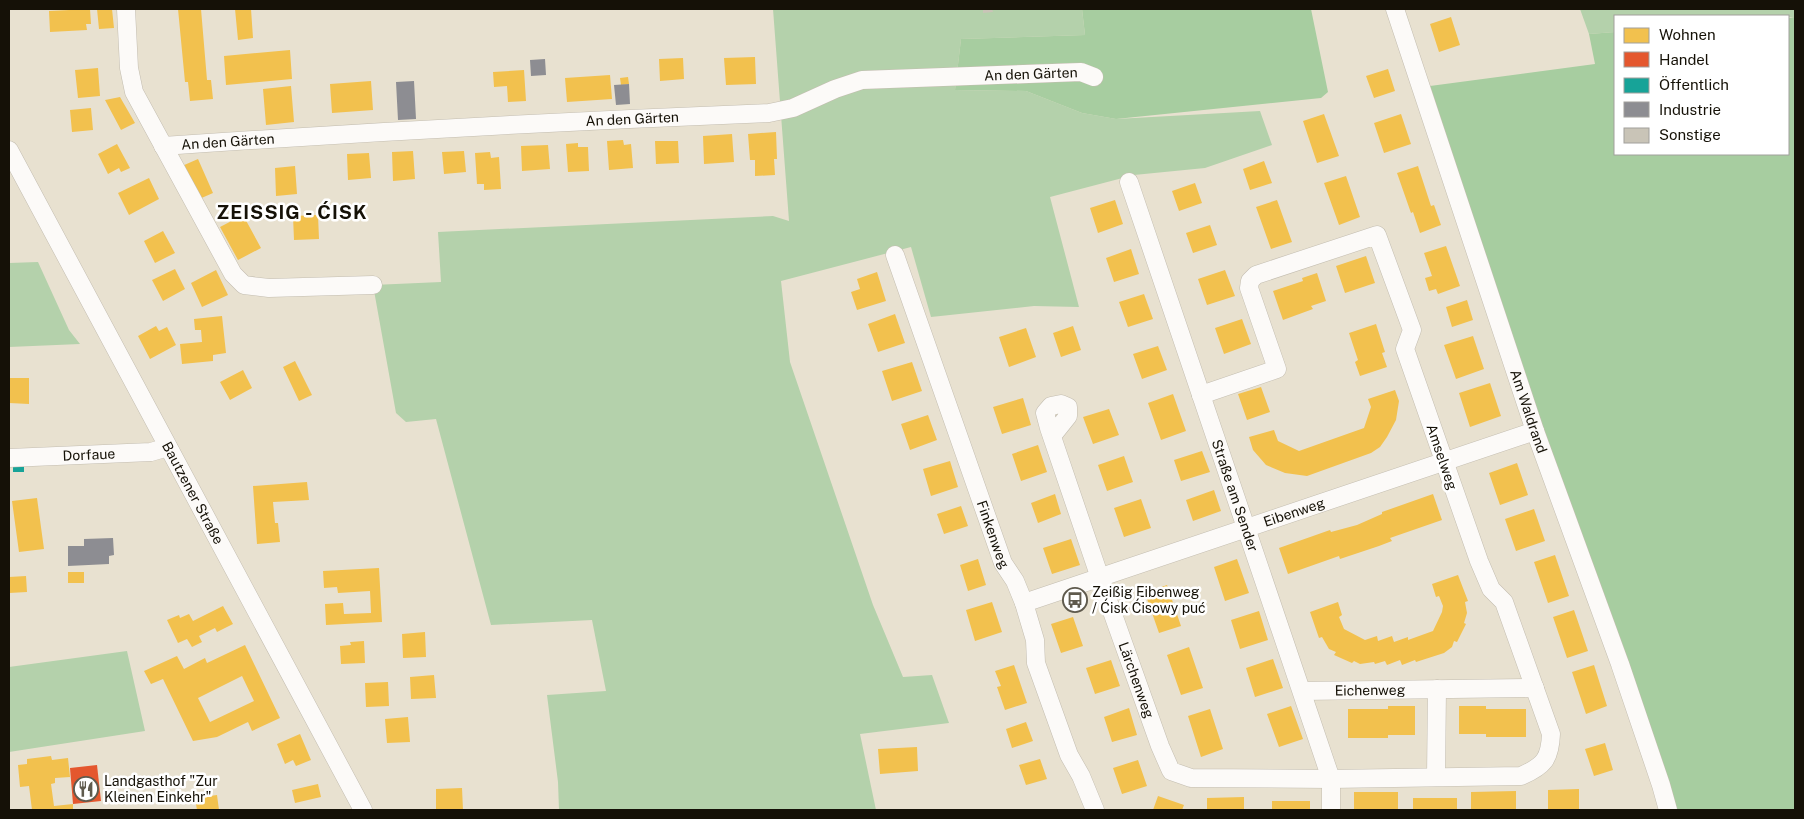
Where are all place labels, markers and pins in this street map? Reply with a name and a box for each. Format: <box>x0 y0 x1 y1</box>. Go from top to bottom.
place label: Zeißig Eibenweg / Ćisk Ćisowy puć <box>1092 584 1206 616</box>
bus stop icon: Zeißig Eibenweg / Ćisk Ćisowy puć <box>1062 587 1088 613</box>
place label: Landgasthof "Zur Kleinen Einkehr" <box>104 773 218 805</box>
restaurant icon: Landgasthof "Zur Kleinen Einkehr" <box>73 776 99 802</box>

